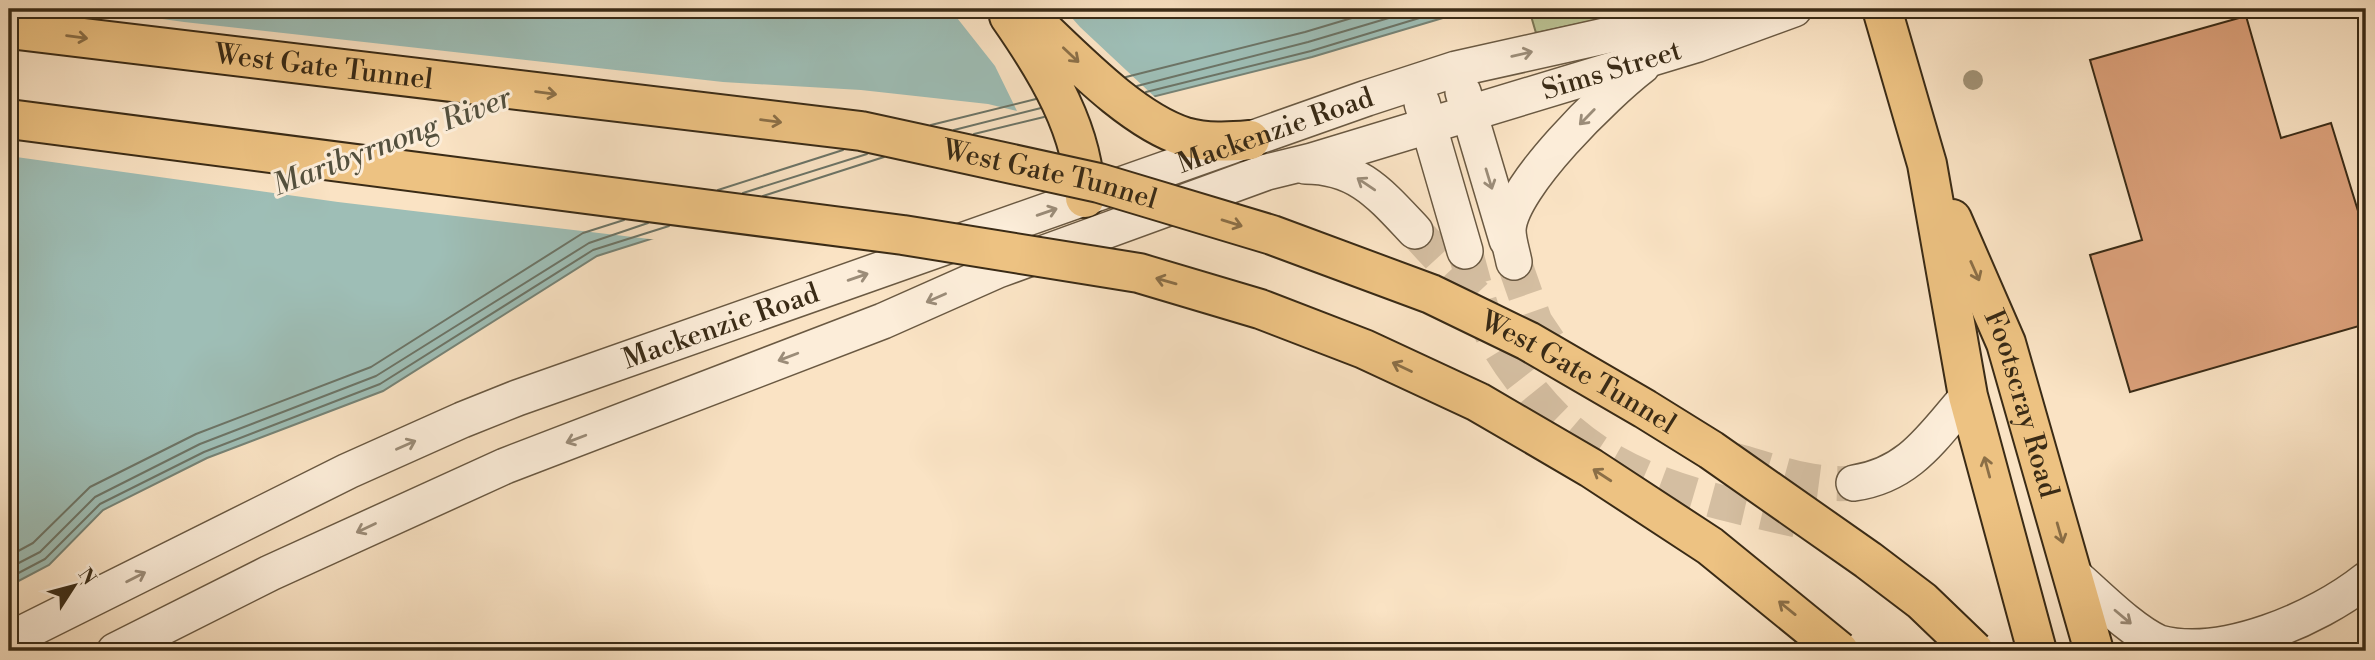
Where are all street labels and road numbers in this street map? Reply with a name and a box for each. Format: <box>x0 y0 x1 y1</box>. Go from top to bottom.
street label: Sims Street <box>1538 33 1686 108</box>
street label: West Gate Tunnel <box>212 36 435 97</box>
street label: Mackenzie Road <box>1172 80 1378 181</box>
street label: West Gate Tunnel <box>938 132 1162 217</box>
street label: Mackenzie Road <box>618 275 824 377</box>
street label: West Gate Tunnel <box>1474 303 1683 442</box>
street label: Footscray Road <box>1976 304 2067 502</box>

